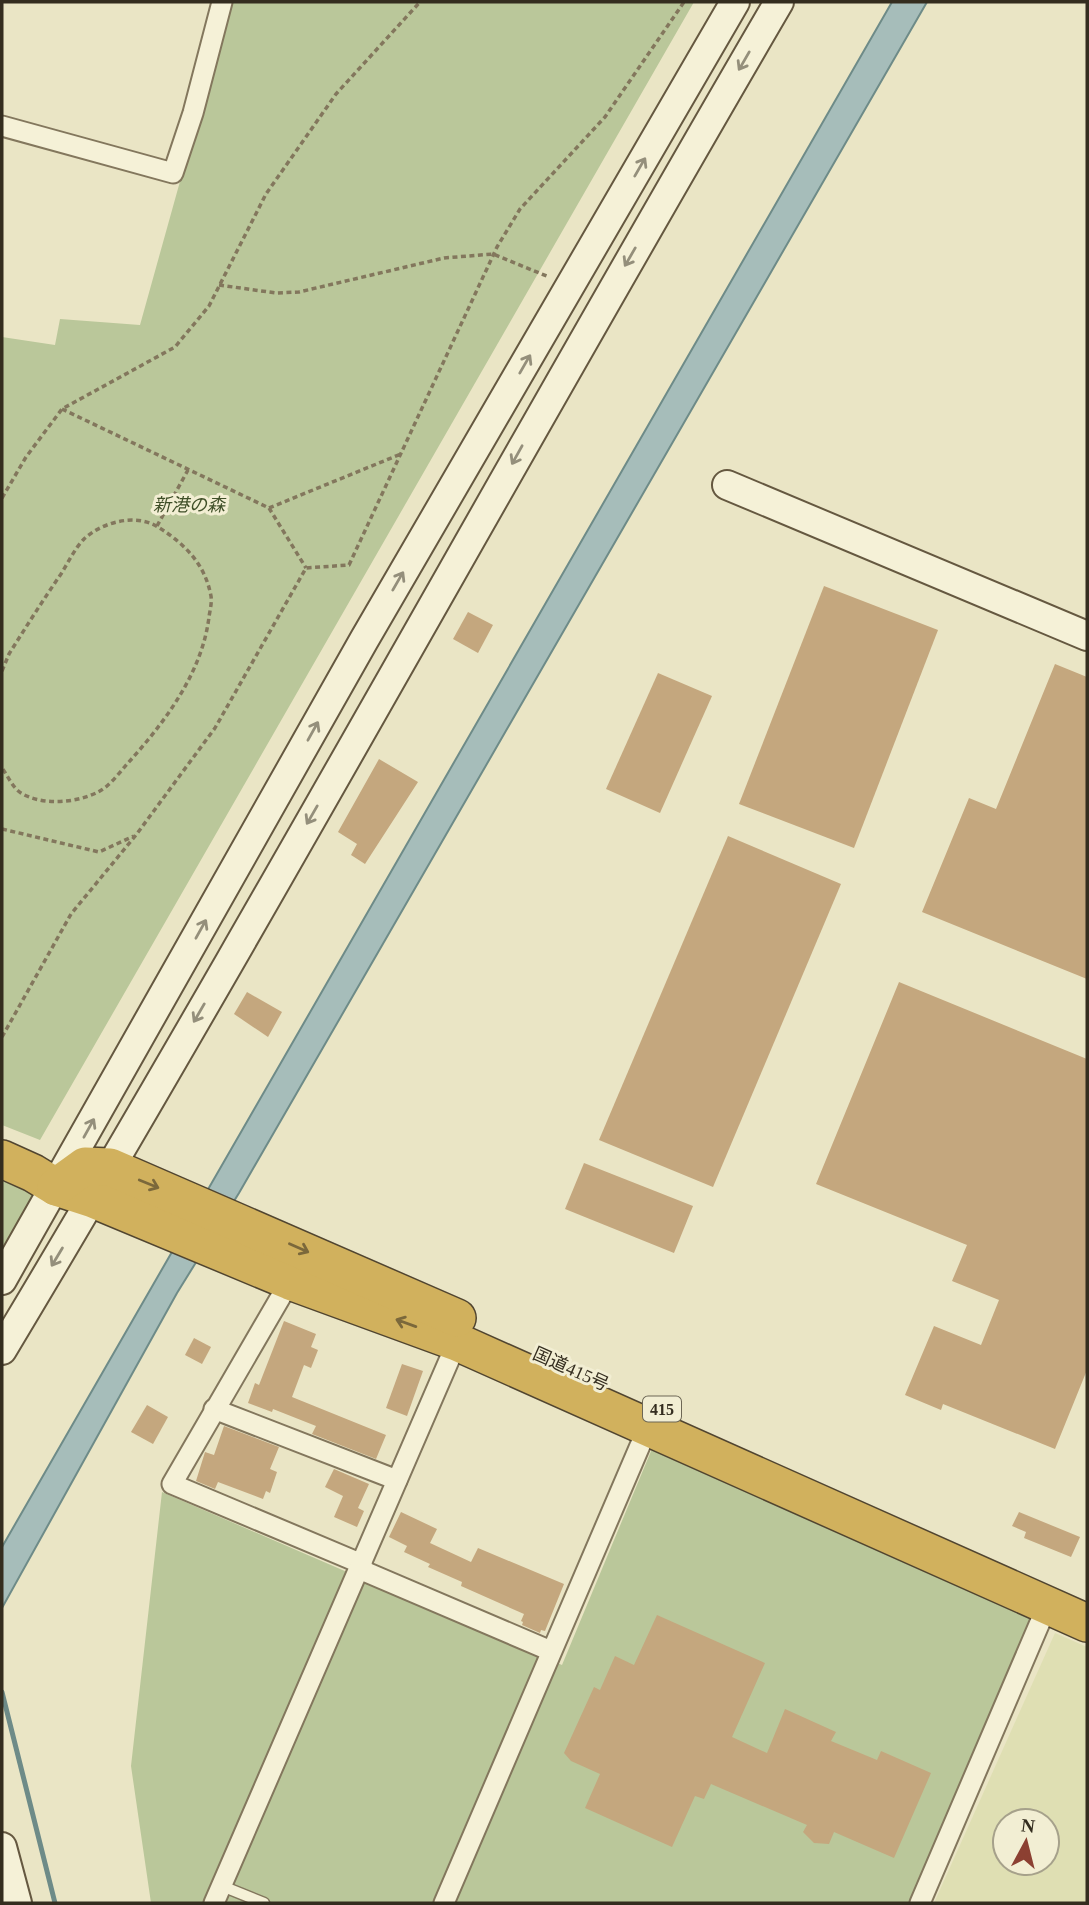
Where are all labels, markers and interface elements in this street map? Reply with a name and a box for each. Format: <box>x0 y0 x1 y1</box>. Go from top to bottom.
one-way arrow <box>737 50 751 70</box>
one-way arrow <box>633 157 647 177</box>
one-way arrow <box>622 247 636 267</box>
one-way arrow <box>519 354 533 374</box>
one-way arrow <box>510 444 523 465</box>
park label: 新港の森 <box>153 495 227 515</box>
one-way arrow <box>391 572 405 592</box>
one-way arrow <box>307 721 320 742</box>
one-way arrow <box>305 805 319 825</box>
one-way arrow <box>194 920 208 940</box>
one-way arrow <box>192 1002 206 1022</box>
one-way arrow <box>82 1118 96 1138</box>
one-way arrow <box>138 1178 159 1191</box>
one-way arrow <box>288 1242 309 1255</box>
one-way arrow <box>50 1247 64 1267</box>
one-way arrow <box>395 1316 417 1328</box>
street label: 国道415号 <box>530 1343 612 1395</box>
road number: 415 <box>643 1396 681 1422</box>
north arrow <box>991 1807 1061 1877</box>
text: N <box>1020 1814 1036 1837</box>

